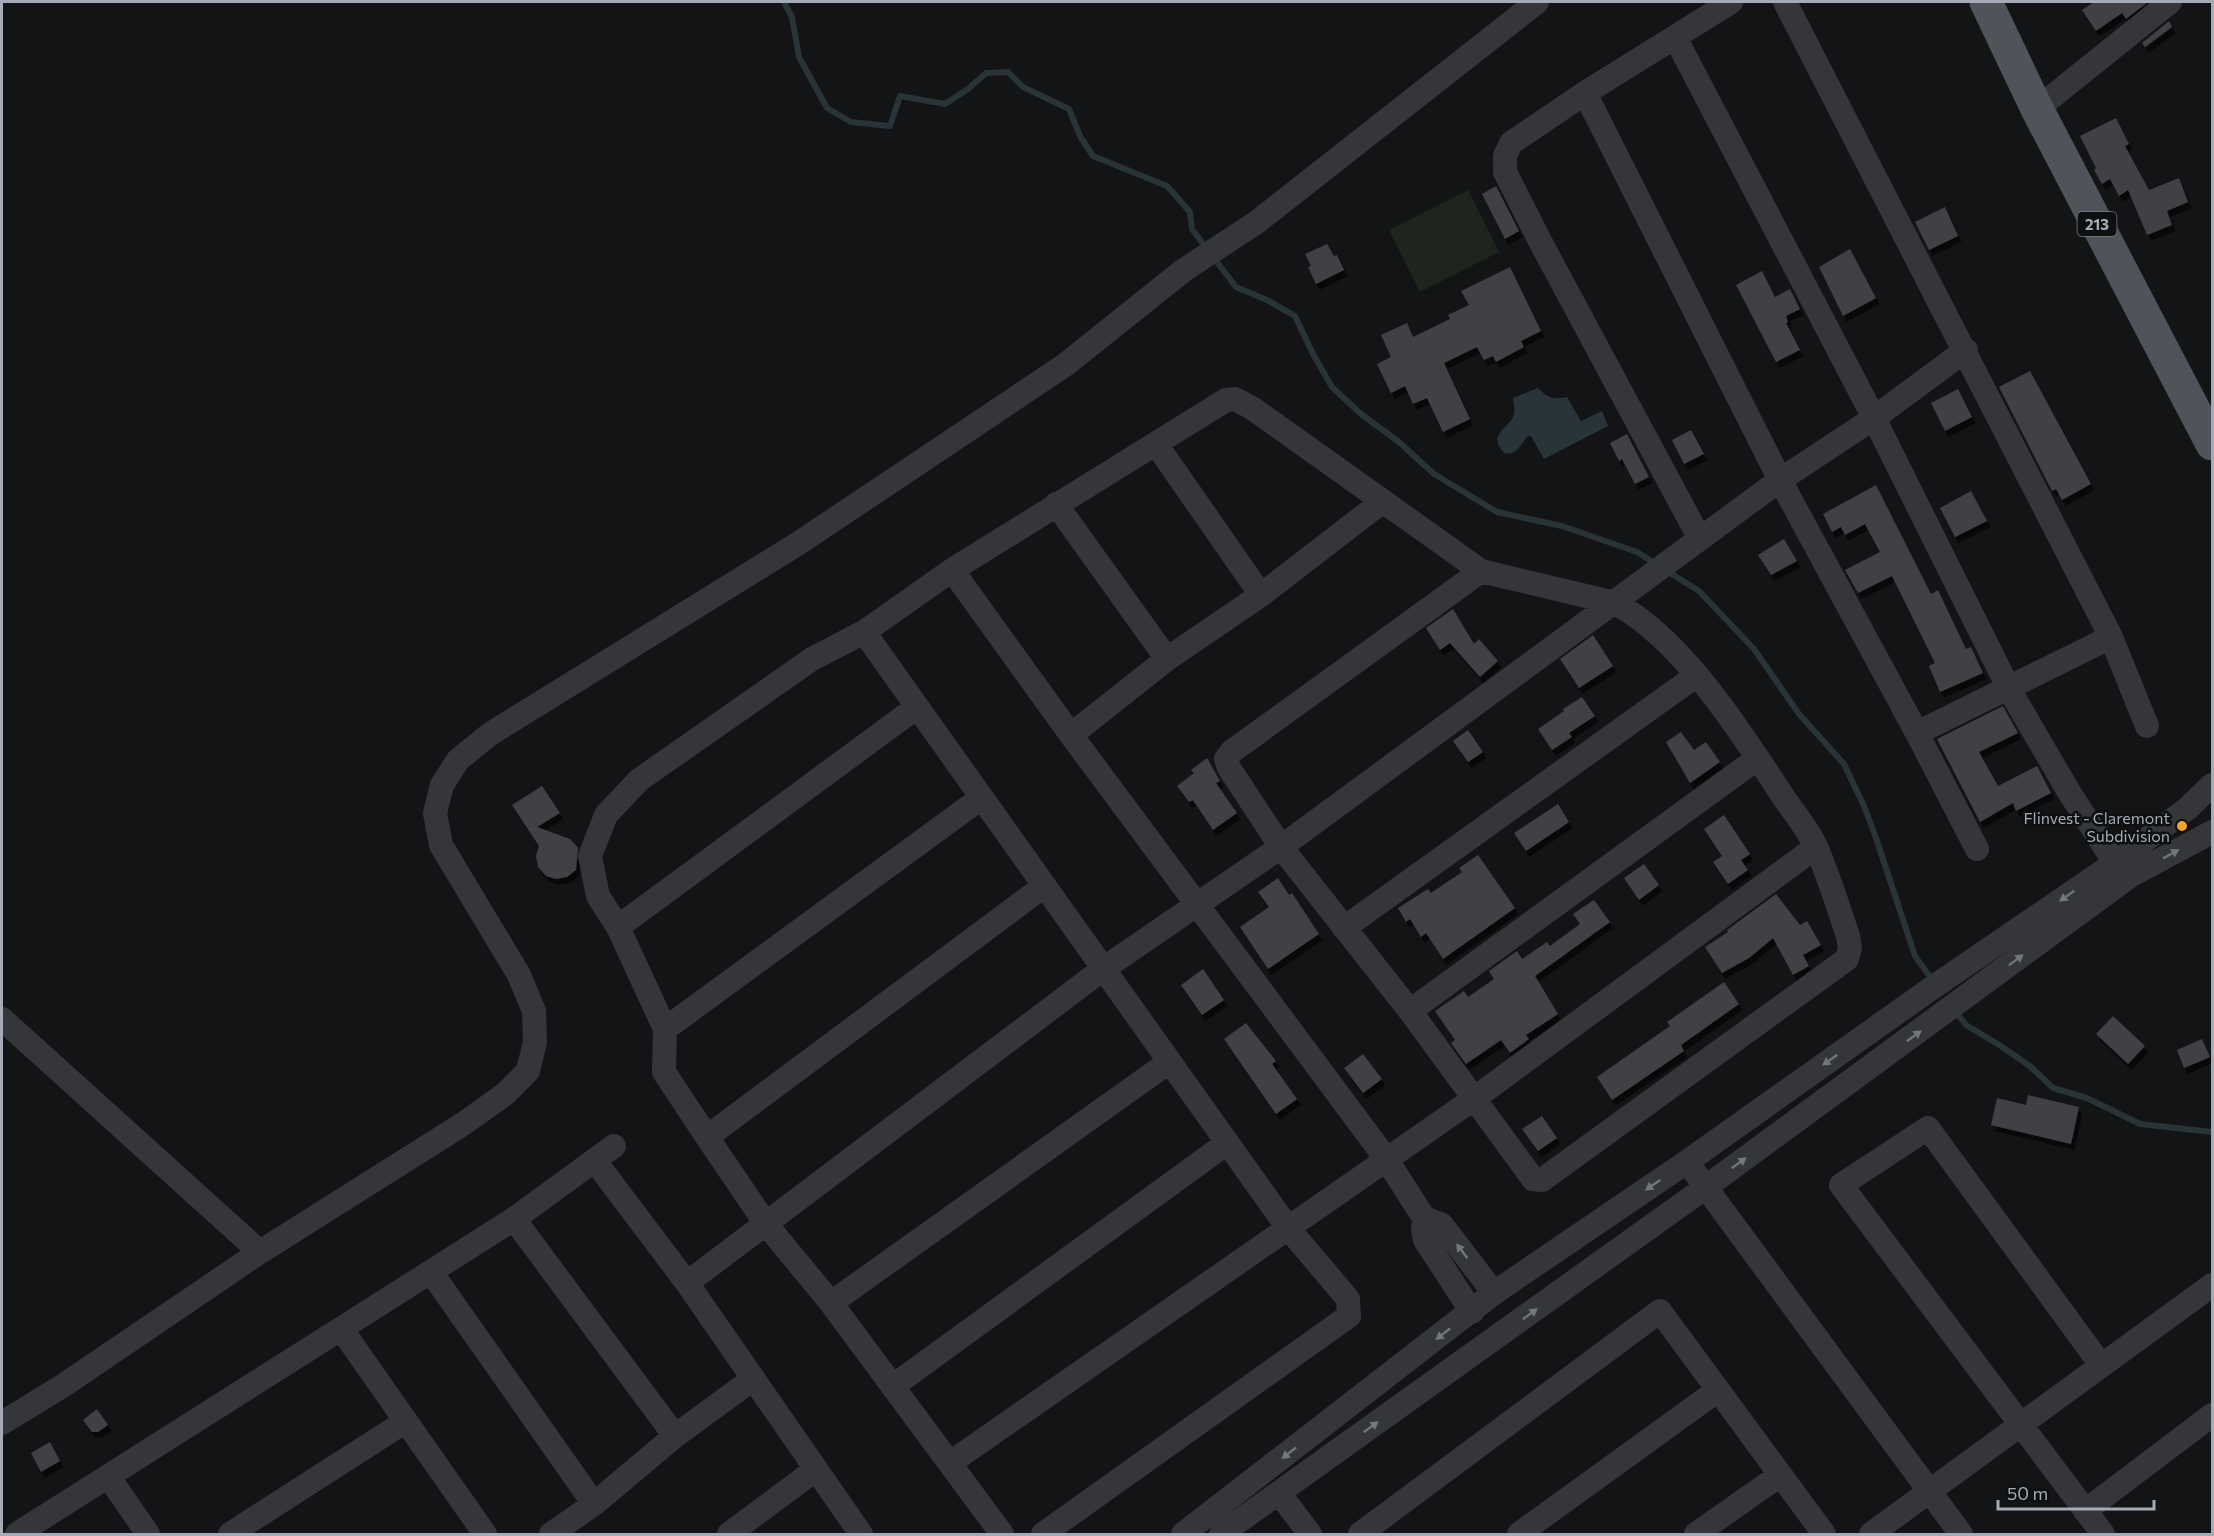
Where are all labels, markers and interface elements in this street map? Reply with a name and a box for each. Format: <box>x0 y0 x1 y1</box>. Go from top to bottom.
road number: 213 <box>2078 212 2116 236</box>
place label: Flinvest - Claremont Subdivision <box>2023 808 2170 845</box>
marker: Flinvest - Claremont Subdivision <box>2175 819 2189 833</box>
one-way arrow <box>2163 849 2180 859</box>
one-way arrow <box>2059 890 2075 902</box>
one-way arrow <box>2009 955 2024 967</box>
one-way arrow <box>1906 1030 1922 1042</box>
one-way arrow <box>1822 1054 1838 1066</box>
one-way arrow <box>1731 1157 1747 1169</box>
one-way arrow <box>1646 1179 1662 1191</box>
one-way arrow <box>1456 1244 1468 1260</box>
one-way arrow <box>1522 1308 1537 1320</box>
one-way arrow <box>1436 1328 1451 1340</box>
one-way arrow <box>1363 1421 1379 1433</box>
one-way arrow <box>1281 1447 1296 1459</box>
scale bar <box>1998 1473 2154 1511</box>
text: 50 m <box>2007 1482 2048 1504</box>

